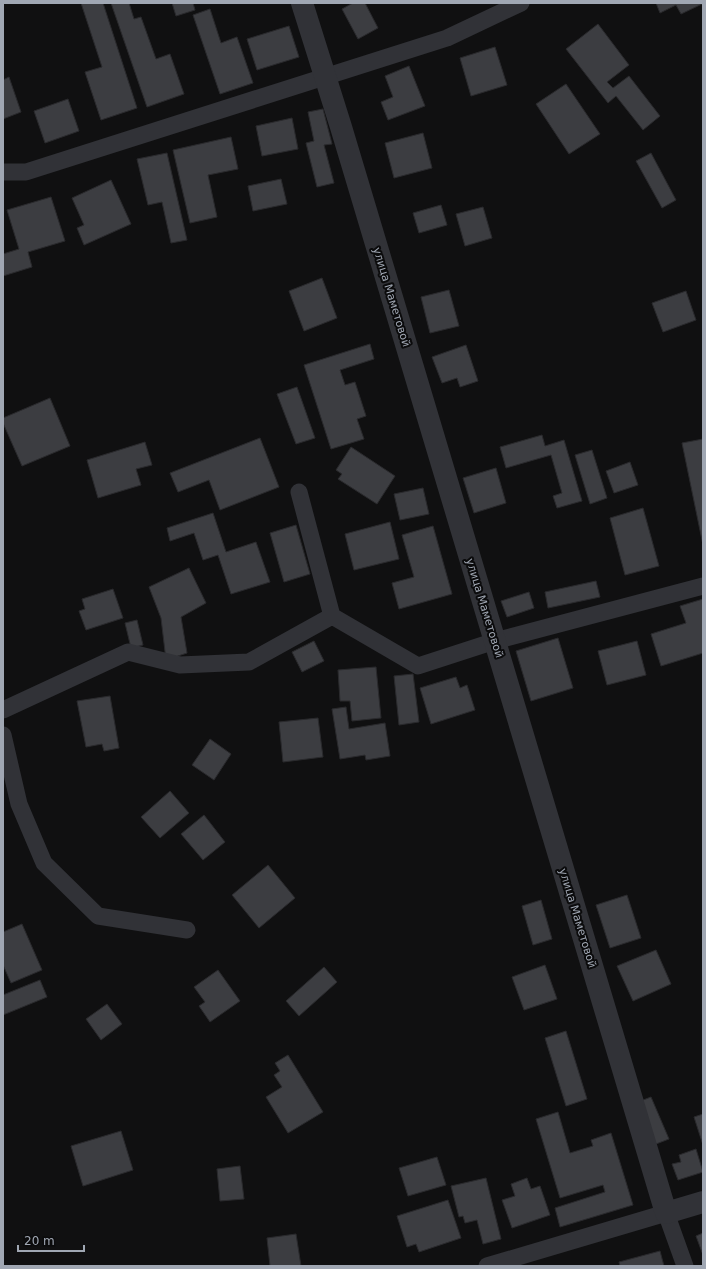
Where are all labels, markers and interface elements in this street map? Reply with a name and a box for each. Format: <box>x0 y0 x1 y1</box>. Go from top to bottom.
street label: улица Маметовой <box>370 246 413 348</box>
street label: улица Маметовой <box>463 557 506 659</box>
street label: улица Маметовой <box>556 867 599 969</box>
scale bar <box>18 1227 84 1253</box>
text: 20 m <box>24 1234 55 1248</box>

